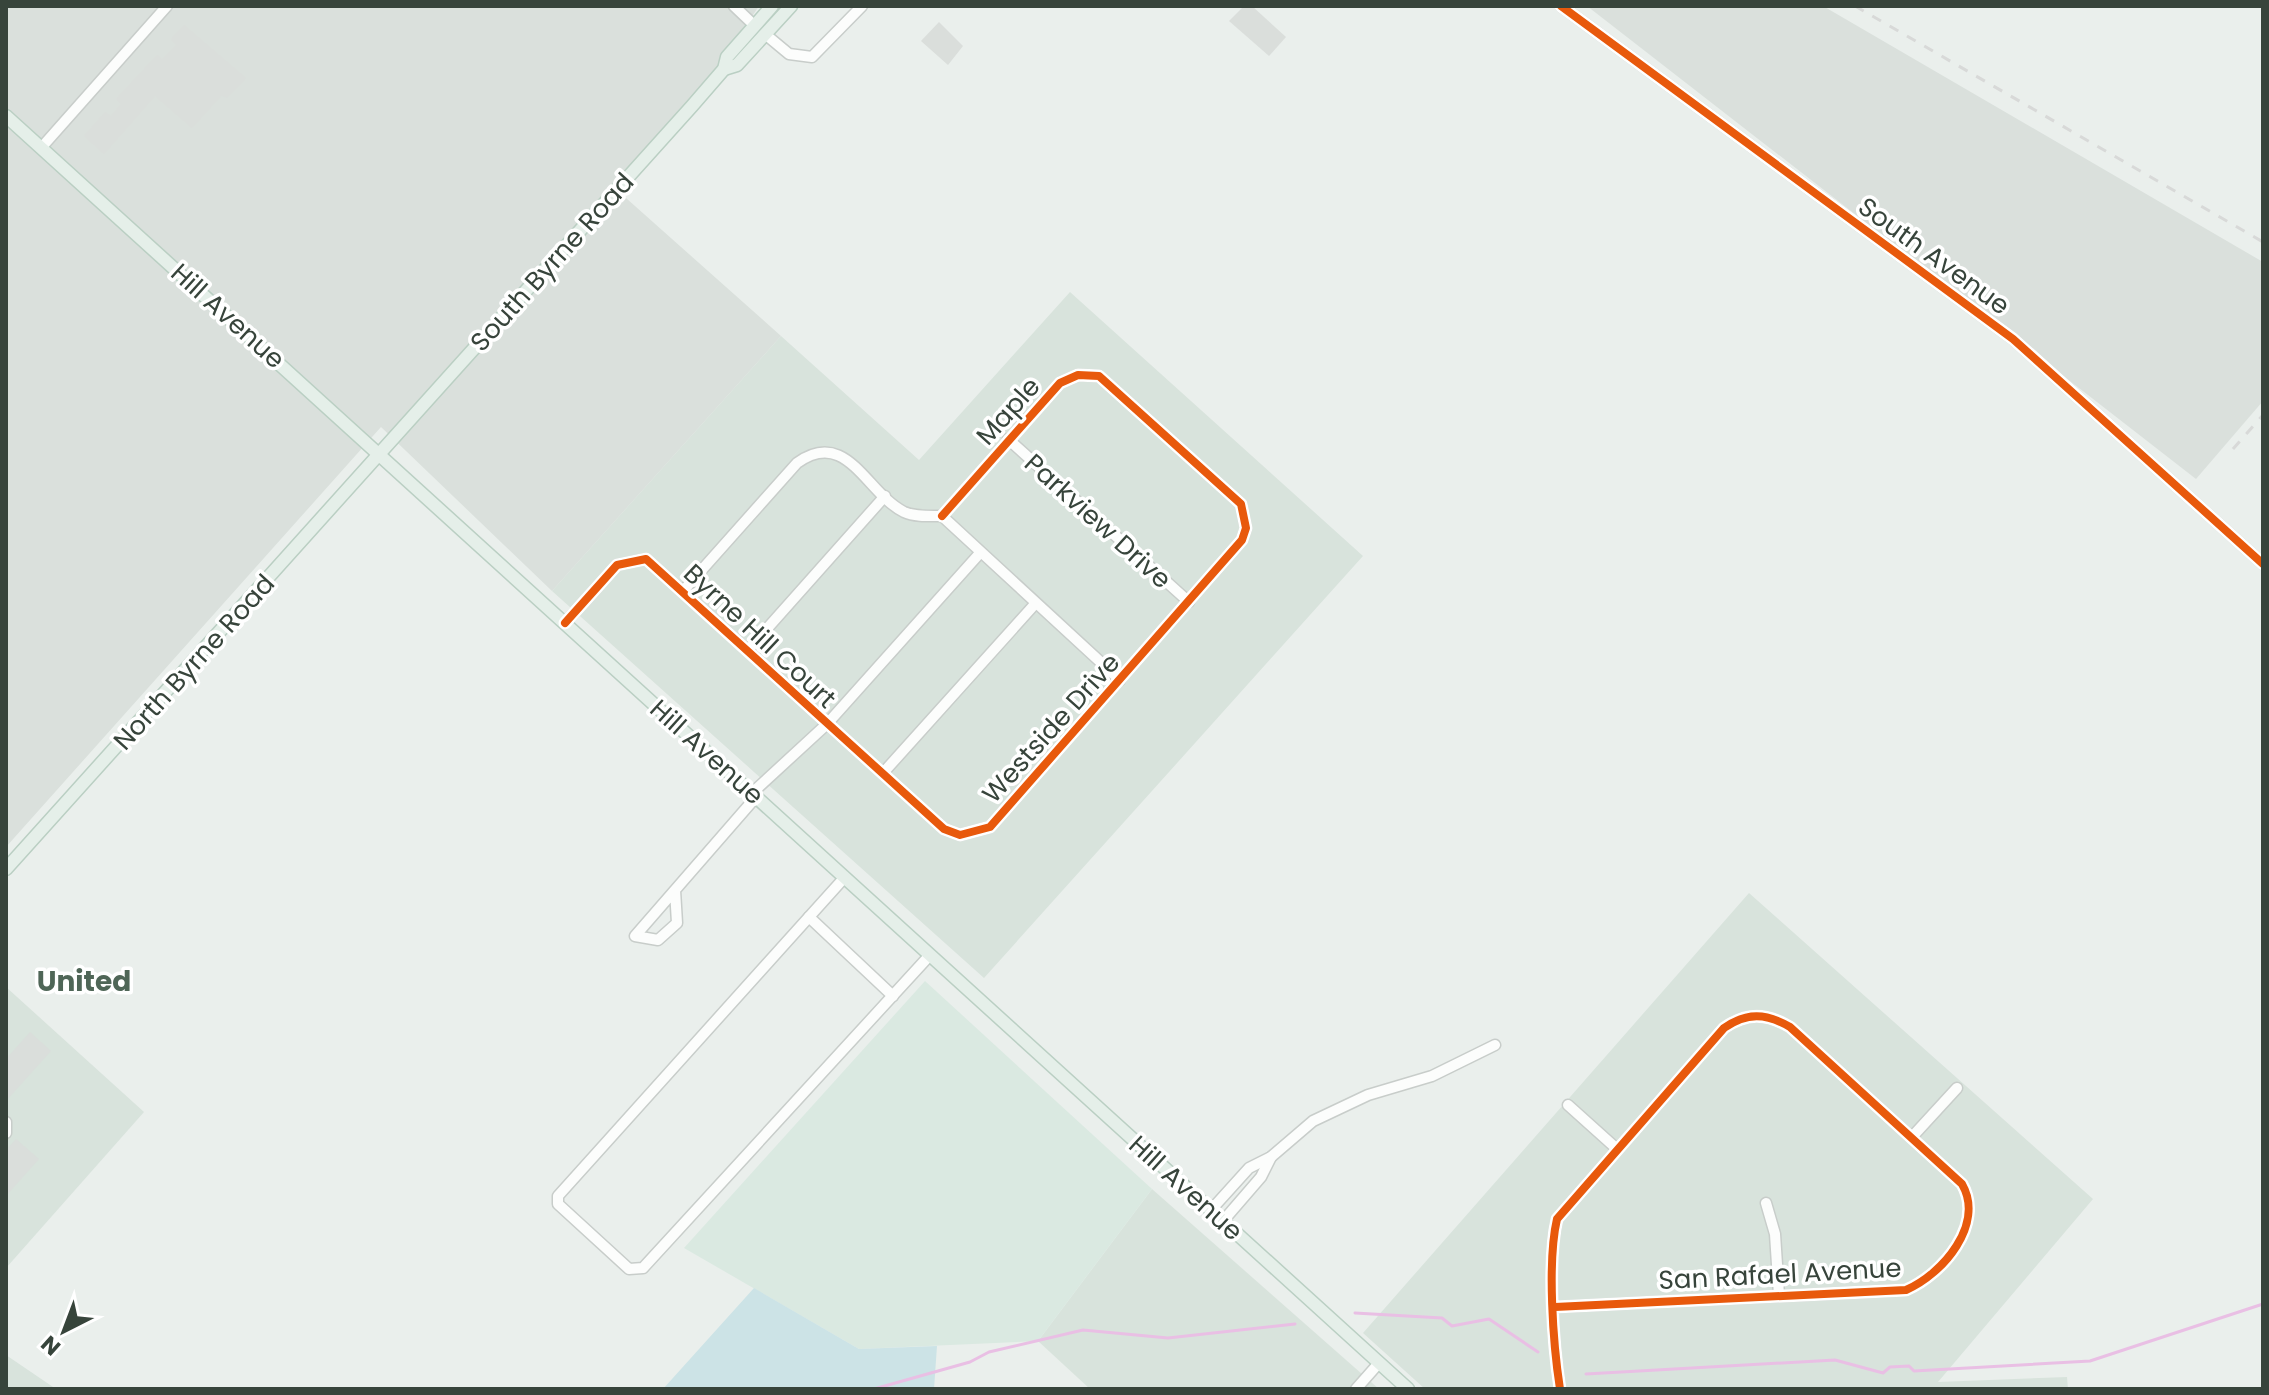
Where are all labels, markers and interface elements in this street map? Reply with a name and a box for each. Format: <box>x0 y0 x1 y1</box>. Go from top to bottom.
street label: South Byrne Road <box>462 165 642 359</box>
street label: South Avenue <box>1851 189 2017 323</box>
street label: Hill Avenue <box>163 255 293 377</box>
street label: Maple <box>968 369 1048 453</box>
street label: Parkview Drive <box>1017 445 1179 597</box>
street label: Byrne Hill Court <box>676 556 844 716</box>
street label: North Byrne Road <box>105 566 283 758</box>
street label: Westside Drive <box>974 645 1128 811</box>
street label: Hill Avenue <box>642 691 772 813</box>
district label: United <box>37 962 131 1001</box>
street label: Hill Avenue <box>1121 1127 1251 1249</box>
street label: San Rafael Avenue <box>1658 1250 1902 1298</box>
north arrow <box>24 1291 104 1371</box>
text: N <box>34 1328 67 1363</box>

